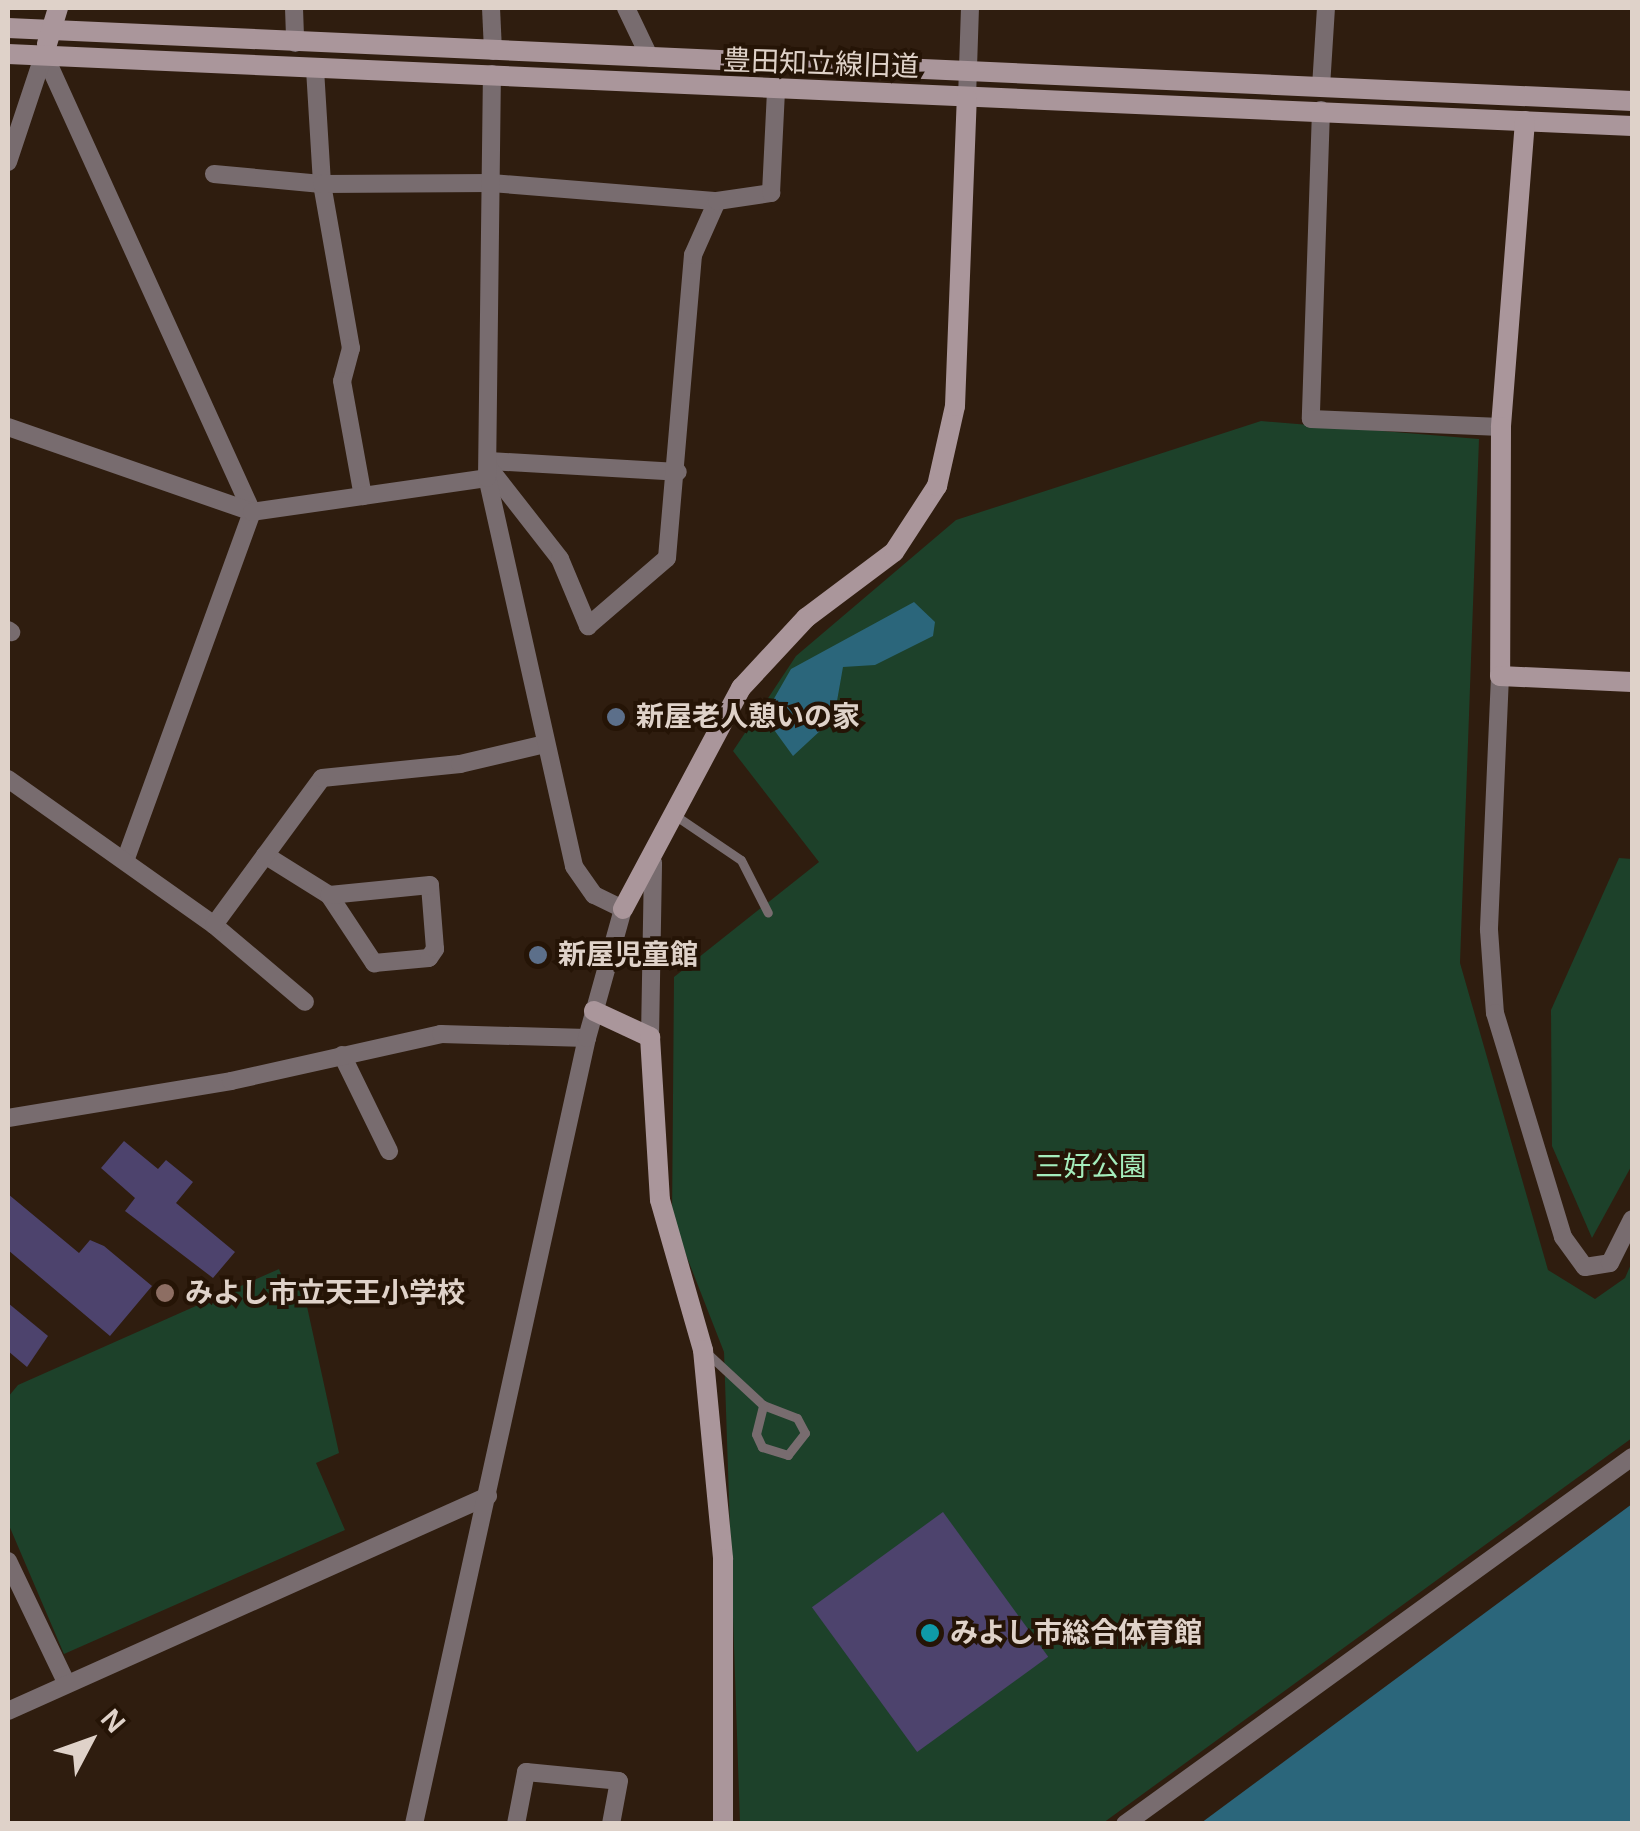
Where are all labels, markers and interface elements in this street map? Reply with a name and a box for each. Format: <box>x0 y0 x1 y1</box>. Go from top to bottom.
street label: 豊田知立線旧道 <box>722 44 920 84</box>
place label: 新屋老人憩いの家 <box>636 700 860 734</box>
marker: 新屋老人憩いの家 <box>605 706 627 728</box>
place label: 新屋児童館 <box>558 938 698 972</box>
marker: 新屋児童館 <box>527 944 549 966</box>
park label: 三好公園 <box>1035 1150 1147 1184</box>
place label: みよし市立天王小学校 <box>185 1276 465 1310</box>
marker: みよし市立天王小学校 <box>154 1282 176 1304</box>
place label: みよし市総合体育館 <box>950 1616 1202 1650</box>
marker: みよし市総合体育館 <box>919 1622 941 1644</box>
north arrow <box>40 1691 140 1791</box>
text: N <box>95 1703 131 1739</box>

